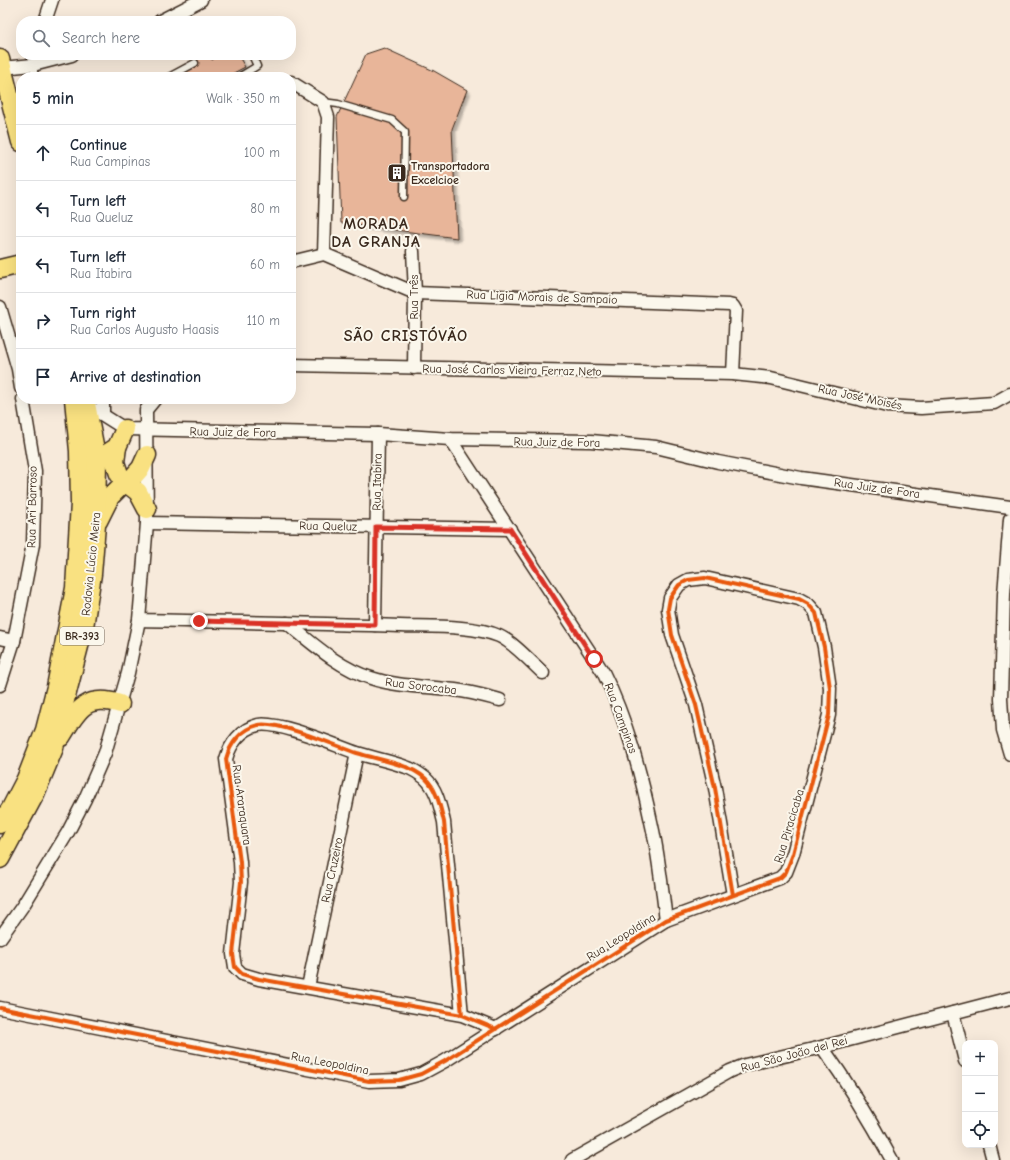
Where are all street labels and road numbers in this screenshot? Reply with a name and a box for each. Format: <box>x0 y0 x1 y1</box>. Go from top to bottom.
street label: Rua Três <box>407 274 421 320</box>
street label: Rua Ligia Morais de Sampaio <box>466 287 618 307</box>
street label: Rua José Carlos Vieira Ferraz Neto <box>422 361 602 379</box>
street label: Rua José Moisés <box>817 381 903 413</box>
street label: Rua Juiz de Fora <box>190 424 276 440</box>
street label: Rua Juiz de Fora <box>514 434 600 450</box>
street label: Rua Itabira <box>370 453 384 511</box>
street label: Rua Ari Barroso <box>24 466 40 548</box>
street label: Rua Juiz de Fora <box>833 475 921 501</box>
street label: Rodovia Lúcio Meira <box>79 511 103 617</box>
street label: Rua Queluz <box>299 518 358 534</box>
road number: BR-393 <box>60 627 104 645</box>
street label: Rua Sorocaba <box>384 675 458 697</box>
street label: Rua Campinas <box>602 681 640 755</box>
street label: Rua Araraquara <box>229 764 255 846</box>
street label: Rua Piracicaba <box>771 787 807 865</box>
street label: Rua Cruzeiro <box>318 836 346 904</box>
street label: Rua Leopoldina <box>584 910 658 964</box>
street label: Rua São João del Rei <box>739 1033 849 1075</box>
street label: Rua Leopoldina <box>290 1049 370 1077</box>

